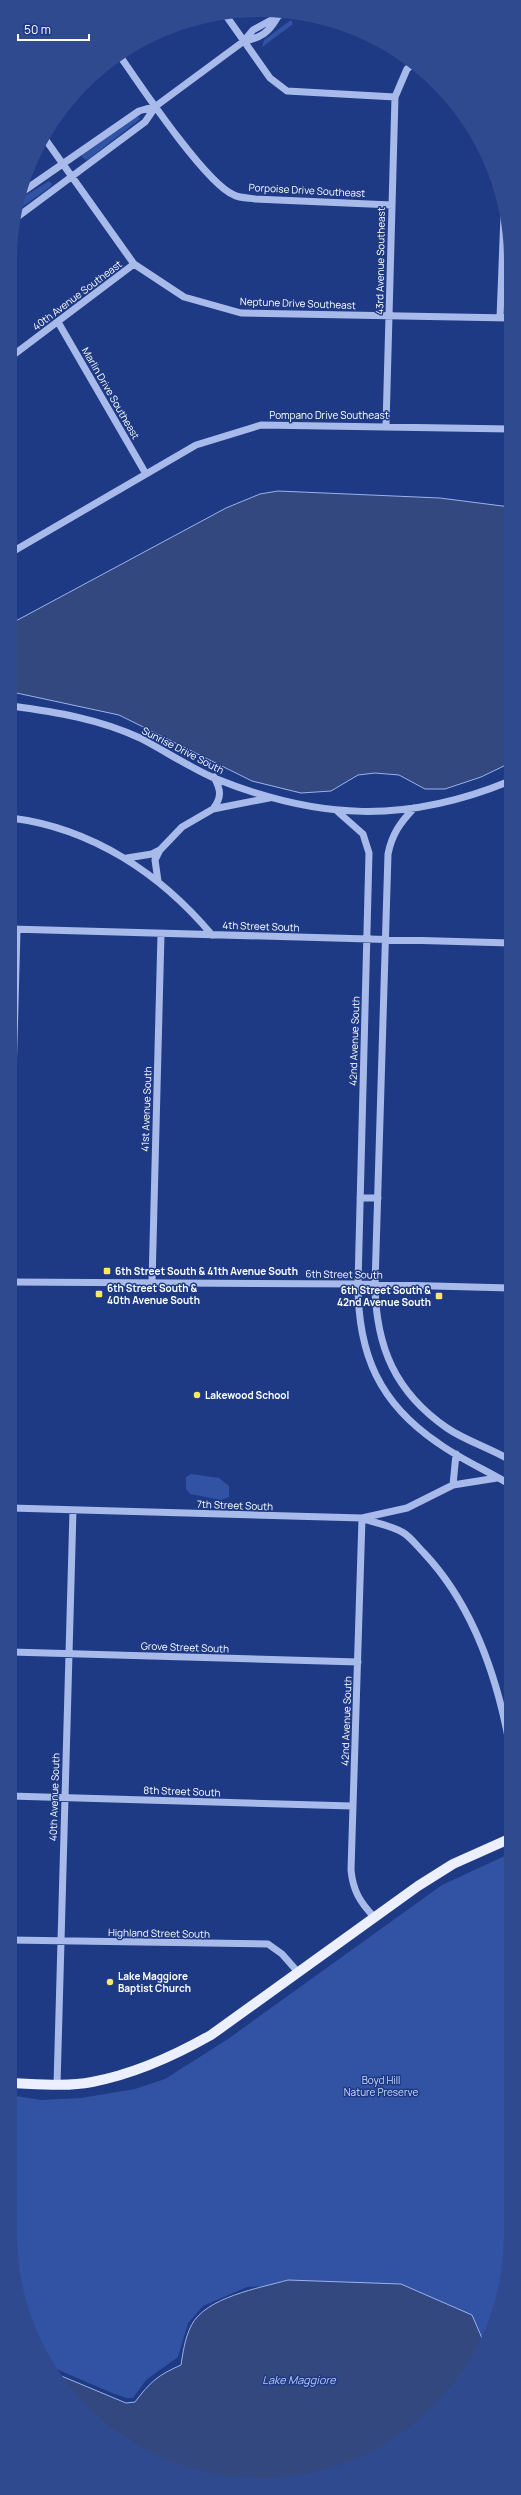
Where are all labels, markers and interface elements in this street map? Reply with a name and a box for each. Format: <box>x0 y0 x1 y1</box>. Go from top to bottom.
scale bar <box>18 16 89 42</box>
text: 50 m <box>24 21 51 38</box>
street label: Porpoise Drive Southeast <box>248 180 366 200</box>
street label: 43rd Avenue Southeast <box>372 207 388 315</box>
street label: 40th Avenue Southeast <box>29 257 125 333</box>
street label: Neptune Drive Southeast <box>240 294 356 312</box>
street label: Marlin Drive Southeast <box>79 344 143 442</box>
street label: Pompano Drive Southeast <box>269 408 389 422</box>
street label: Sunrise Drive South <box>140 723 227 777</box>
street label: 4th Street South <box>222 918 300 934</box>
street label: 42nd Avenue South <box>345 996 363 1086</box>
street label: 41st Avenue South <box>138 1066 154 1152</box>
place label: 6th Street South & 41th Avenue South <box>115 1264 298 1278</box>
marker: 6th Street South & 41th Avenue South <box>102 1266 112 1276</box>
street label: 6th Street South <box>305 1266 383 1282</box>
place label: 6th Street South & 40th Avenue South <box>107 1281 200 1307</box>
place label: 6th Street South & 42nd Avenue South <box>337 1283 431 1309</box>
marker: 6th Street South & 40th Avenue South <box>94 1289 104 1299</box>
marker: 6th Street South & 42nd Avenue South <box>434 1291 444 1301</box>
place label: Lakewood School <box>205 1388 289 1402</box>
marker: Lakewood School <box>192 1390 202 1400</box>
street label: 7th Street South <box>197 1497 273 1513</box>
street label: Grove Street South <box>141 1638 229 1656</box>
street label: 42nd Avenue South <box>337 1676 355 1766</box>
street label: 40th Avenue South <box>45 1753 63 1841</box>
street label: 8th Street South <box>143 1783 221 1799</box>
street label: Highland Street South <box>108 1925 210 1941</box>
place label: Lake Maggiore Baptist Church <box>118 1969 191 1995</box>
marker: Lake Maggiore Baptist Church <box>105 1977 115 1987</box>
park label: Boyd Hill Nature Preserve <box>344 2073 418 2099</box>
water label: Lake Maggiore <box>262 2372 336 2387</box>

